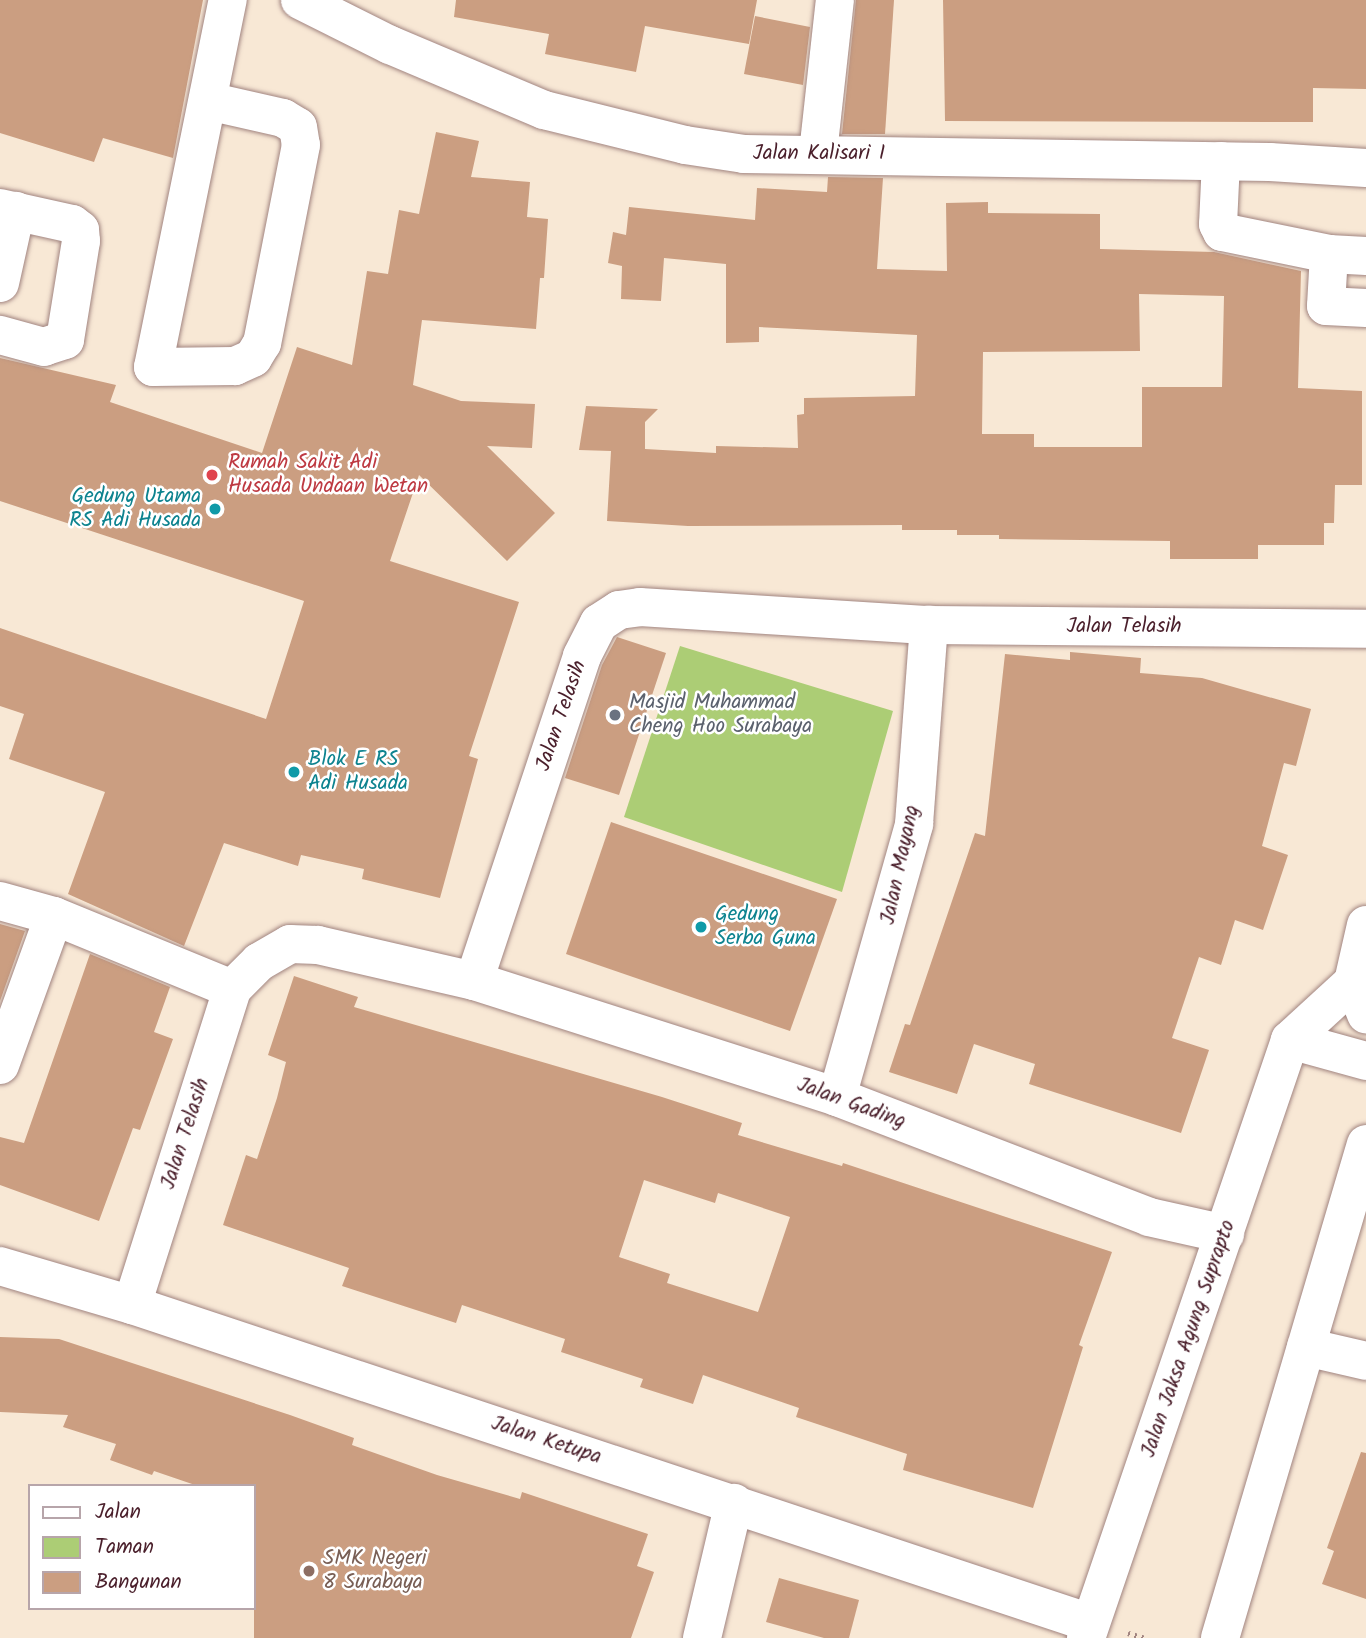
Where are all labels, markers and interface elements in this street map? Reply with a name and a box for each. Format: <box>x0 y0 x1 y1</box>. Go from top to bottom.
street label: Jalan Kalisari I <box>753 141 885 167</box>
place label: Rumah Sakit Adi Husada Undaan Wetan <box>228 450 428 500</box>
marker: Rumah Sakit Adi Husada Undaan Wetan <box>202 465 222 485</box>
place label: Gedung Utama RS Adi Husada <box>69 484 201 534</box>
marker: Gedung Utama RS Adi Husada <box>207 501 223 517</box>
street label: Jalan Telasih <box>1066 614 1182 640</box>
street label: Jalan Telasih <box>531 657 593 775</box>
place label: Masjid Muhammad Cheng Hoo Surabaya <box>629 690 812 740</box>
marker: Masjid Muhammad Cheng Hoo Surabaya <box>607 707 623 723</box>
place label: Blok E RS Adi Husada <box>308 747 408 797</box>
marker: Blok E RS Adi Husada <box>286 764 302 780</box>
street label: Jalan Mayang <box>876 803 926 927</box>
place label: Gedung Serba Guna <box>715 902 816 952</box>
marker: Gedung Serba Guna <box>693 919 709 935</box>
street label: Jalan Gading <box>793 1073 909 1135</box>
street label: Jalan Telasih <box>156 1075 216 1193</box>
street label: Jalan Jaksa Agung Suprapto <box>1137 1217 1241 1461</box>
street label: Jalan Ketupa <box>488 1411 604 1471</box>
legend <box>28 1484 256 1610</box>
text: Jalan <box>95 1496 141 1529</box>
text: Taman <box>95 1531 154 1564</box>
place label: SMK Negeri 8 Surabaya <box>323 1546 427 1596</box>
marker: SMK Negeri 8 Surabaya <box>301 1563 317 1579</box>
text: Bangunan <box>95 1566 182 1599</box>

